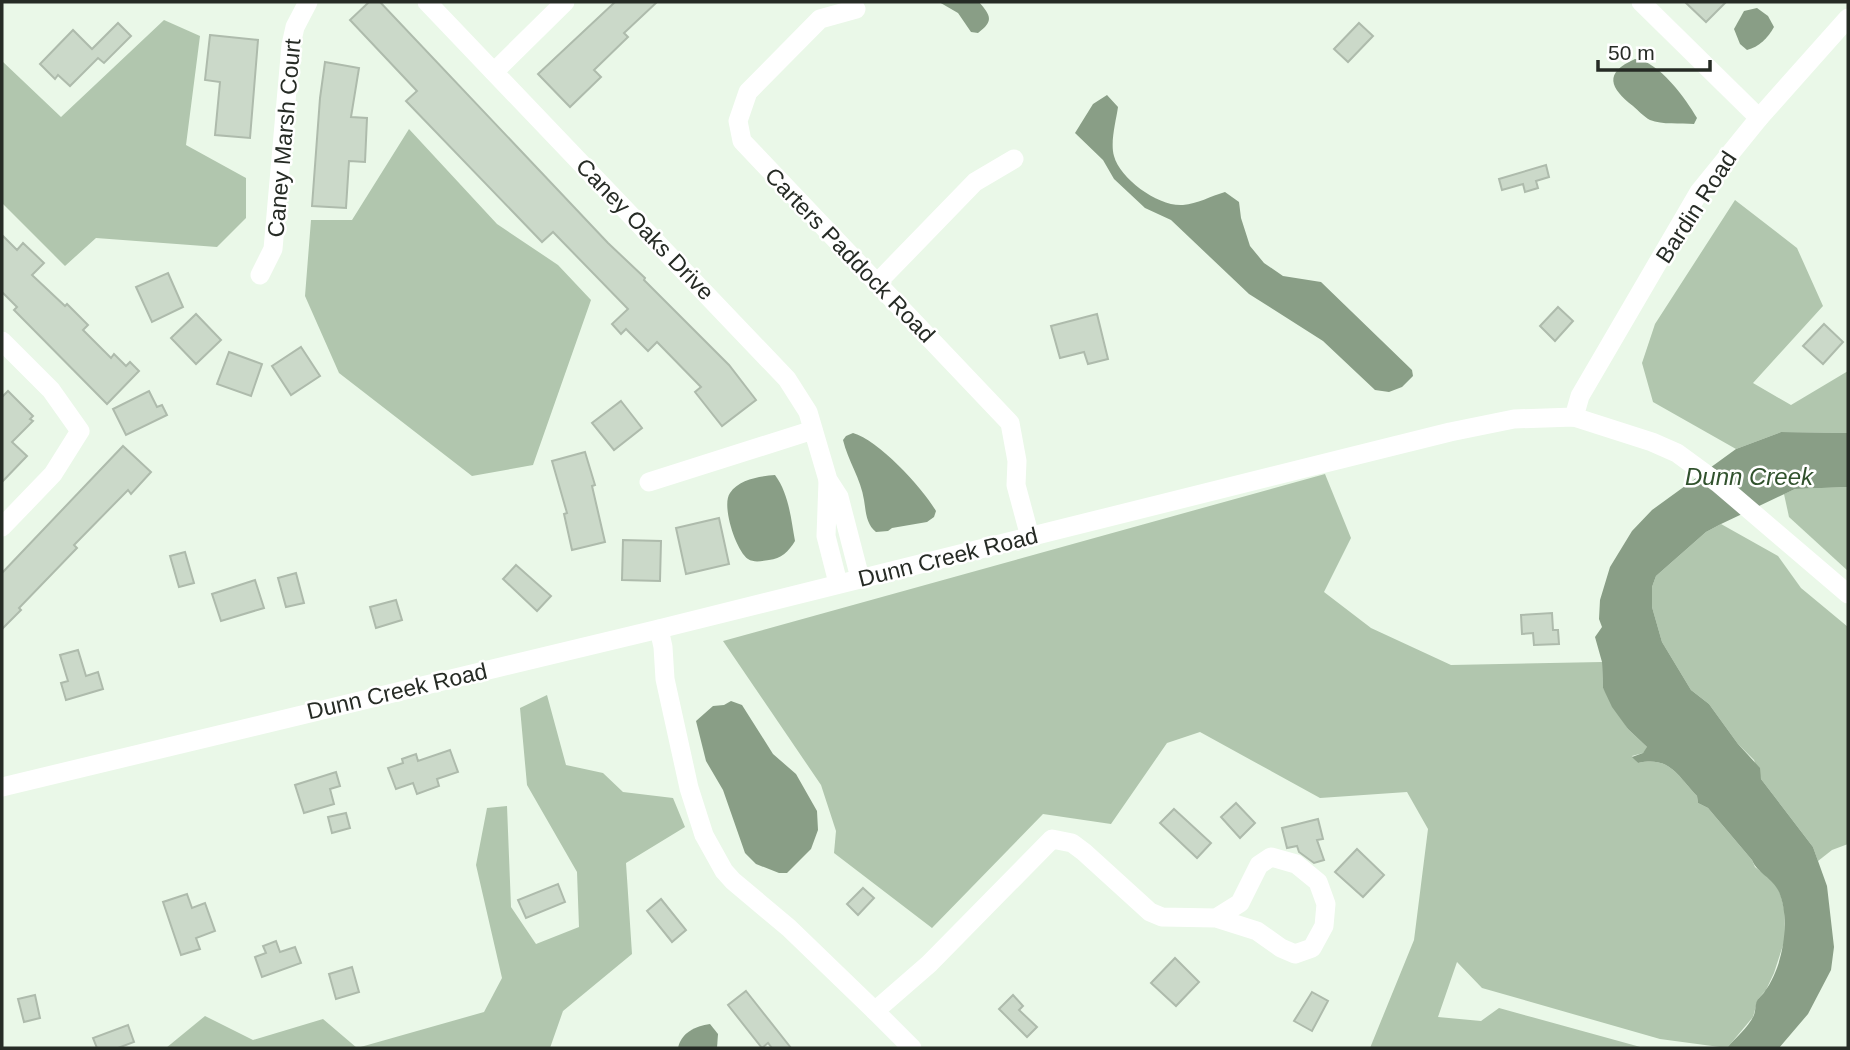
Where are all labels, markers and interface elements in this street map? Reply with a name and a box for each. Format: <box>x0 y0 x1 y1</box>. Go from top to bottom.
scale bar <box>1598 28 1710 72</box>
street label: Caney Marsh Court <box>262 37 306 238</box>
text: 50 m <box>1608 41 1655 64</box>
street label: Bardin Road <box>1650 146 1742 268</box>
street label: Caney Oaks Drive <box>571 153 719 305</box>
street label: Carters Paddock Road <box>760 162 940 348</box>
water label: Dunn Creek <box>1685 463 1815 490</box>
street label: Dunn Creek Road <box>856 522 1040 592</box>
street label: Dunn Creek Road <box>304 658 490 724</box>

